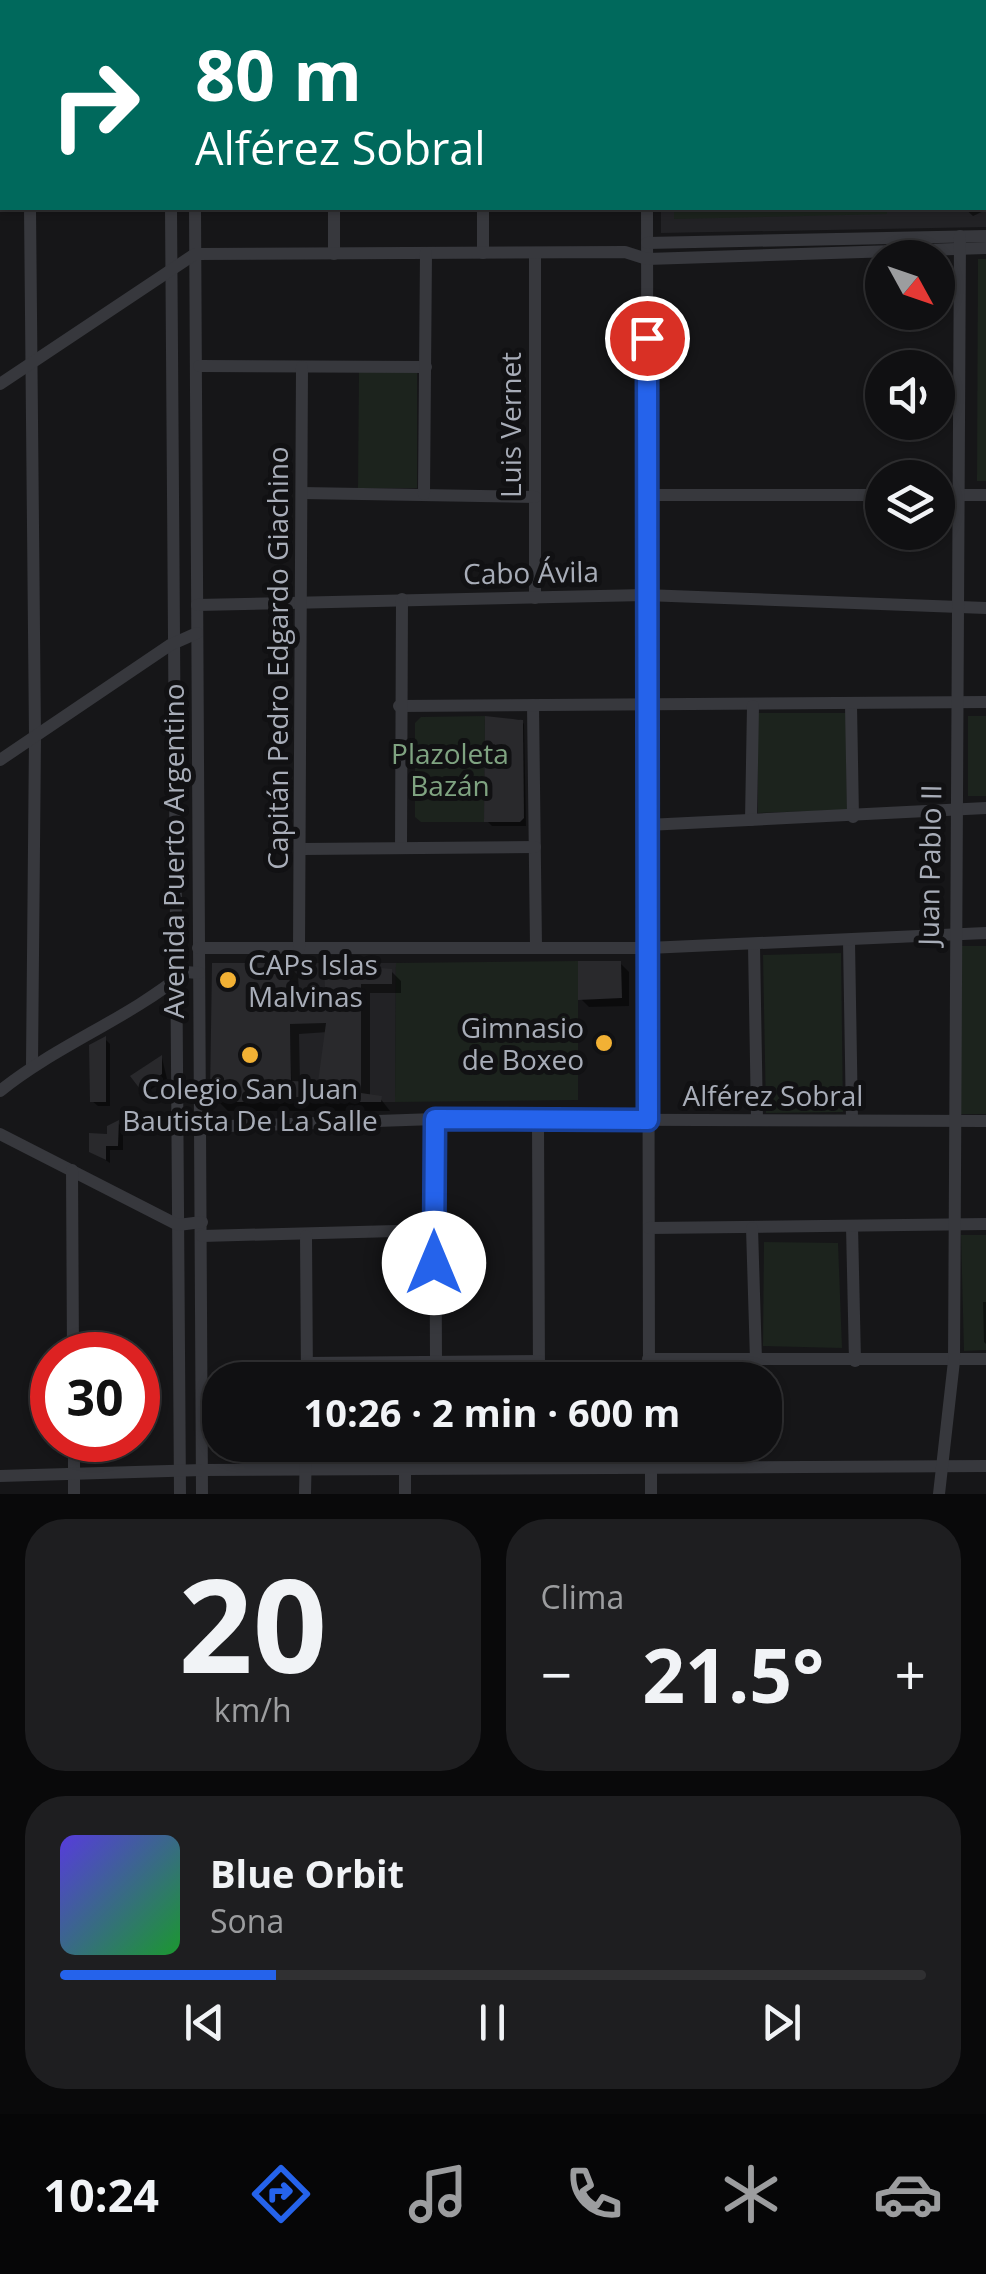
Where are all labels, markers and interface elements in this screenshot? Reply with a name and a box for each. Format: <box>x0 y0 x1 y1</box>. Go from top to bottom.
text: 80 m <box>195 26 362 122</box>
icon: right <box>30 40 160 170</box>
text: Alférez Sobral <box>195 117 486 178</box>
north arrow <box>865 240 955 330</box>
map controls <box>865 240 955 550</box>
pin <box>605 296 690 381</box>
icon: arrive <box>620 311 675 366</box>
button: sound <box>865 350 955 440</box>
street label: Luis Vernet <box>491 352 529 498</box>
street label: Capitán Pedro Edgardo Giachino <box>258 446 296 870</box>
button: layers <box>865 460 955 550</box>
street label: Cabo Ávila <box>463 552 599 592</box>
street label: Avenida Puerto Argentino <box>154 683 192 1019</box>
park label: Plazoleta Bazán <box>391 734 509 804</box>
street label: Juan Pablo II <box>909 784 949 949</box>
place label: CAPs Islas Malvinas <box>248 945 378 1015</box>
marker: CAPs Islas Malvinas <box>217 969 239 991</box>
place label: Gimnasio de Boxeo <box>461 1008 584 1078</box>
marker: Gimnasio de Boxeo <box>593 1032 615 1054</box>
marker: Colegio San Juan Bautista De La Salle <box>239 1044 261 1066</box>
place label: Colegio San Juan Bautista De La Salle <box>122 1069 378 1139</box>
street label: Alférez Sobral <box>683 1076 863 1114</box>
position arrow <box>382 1211 486 1315</box>
speed limit sign: 30 <box>30 1332 160 1462</box>
text: 10:26 · 2 min · 600 m <box>304 1386 680 1438</box>
text: 20 <box>178 1534 327 1711</box>
text: Clima <box>541 1575 624 1618</box>
text: 21.5° <box>642 1623 824 1725</box>
text: − <box>541 1636 572 1711</box>
text: + <box>895 1636 926 1711</box>
text: km/h <box>214 1688 292 1731</box>
text: Blue Orbit <box>210 1847 404 1899</box>
text: Sona <box>210 1899 284 1942</box>
icon: previous <box>177 1995 232 2050</box>
icon: pause <box>465 1995 520 2050</box>
icon: next <box>754 1995 809 2050</box>
icon: directions <box>246 2159 316 2229</box>
icon: music <box>403 2159 473 2229</box>
icon: phone <box>559 2159 629 2229</box>
icon: climate <box>716 2159 786 2229</box>
icon: car <box>873 2159 943 2229</box>
text: 10:24 <box>43 2164 159 2225</box>

